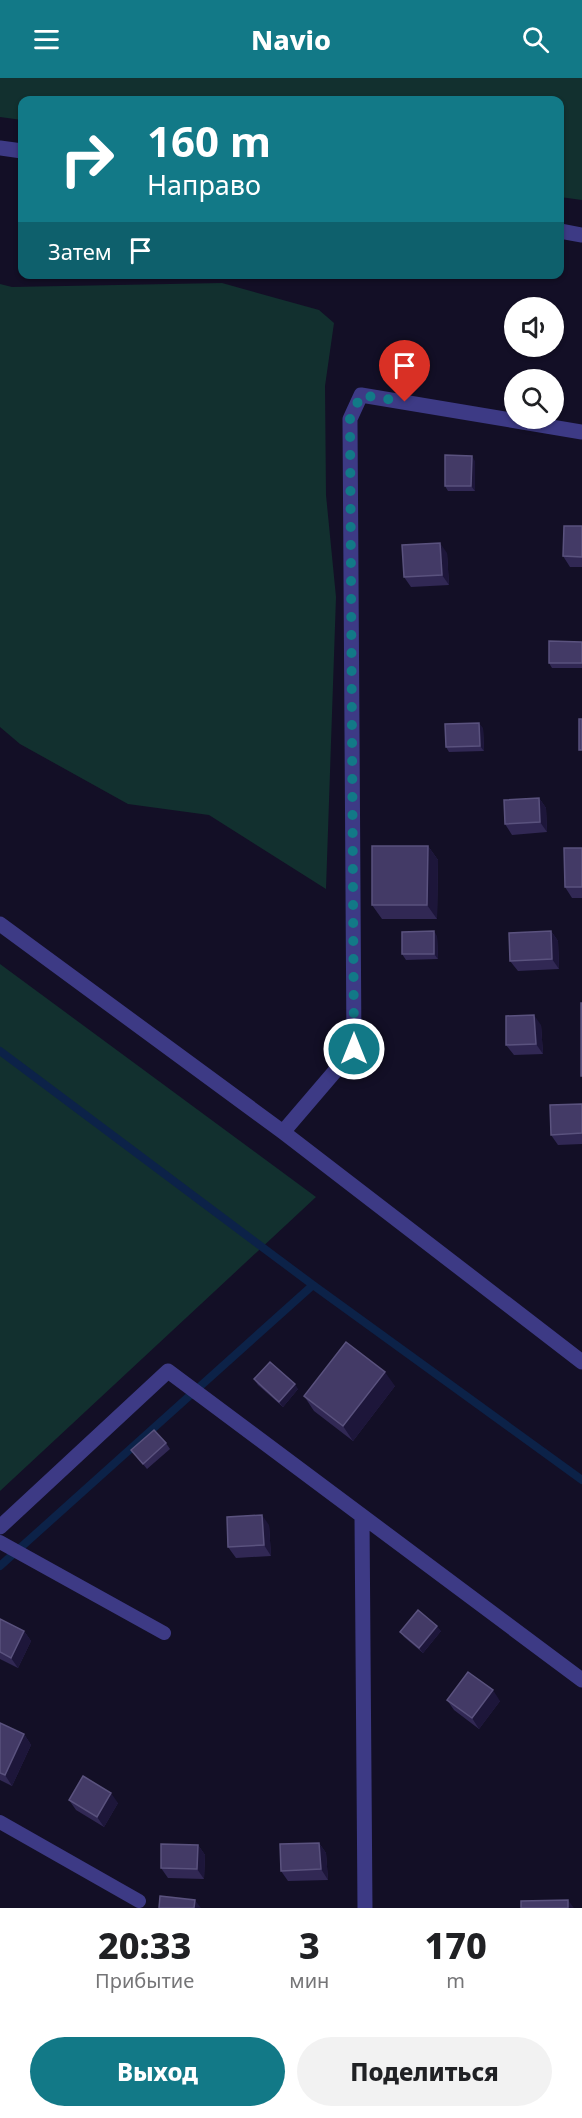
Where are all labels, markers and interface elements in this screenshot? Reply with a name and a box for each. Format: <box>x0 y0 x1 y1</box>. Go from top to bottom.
text: Navio <box>251 21 331 58</box>
icon: menu <box>30 23 63 56</box>
icon: search <box>519 23 552 56</box>
text: 160 m <box>147 112 271 169</box>
icon: right <box>48 120 126 198</box>
text: Направо <box>147 166 261 203</box>
icon: arrive <box>124 234 157 267</box>
text: Затем <box>48 236 112 266</box>
map controls <box>504 297 564 429</box>
button: sound <box>504 297 564 357</box>
pin <box>379 340 430 402</box>
icon: arrive <box>388 349 421 382</box>
button: search <box>504 369 564 429</box>
position arrow <box>322 1017 386 1081</box>
text: 20:33 <box>98 1921 191 1970</box>
text: 3 <box>299 1921 320 1970</box>
text: 170 <box>424 1921 487 1970</box>
text: Прибытие <box>95 1967 194 1994</box>
text: мин <box>289 1967 329 1994</box>
text: m <box>446 1967 465 1994</box>
button: Выход <box>30 2037 285 2106</box>
button: Поделиться <box>297 2037 552 2106</box>

